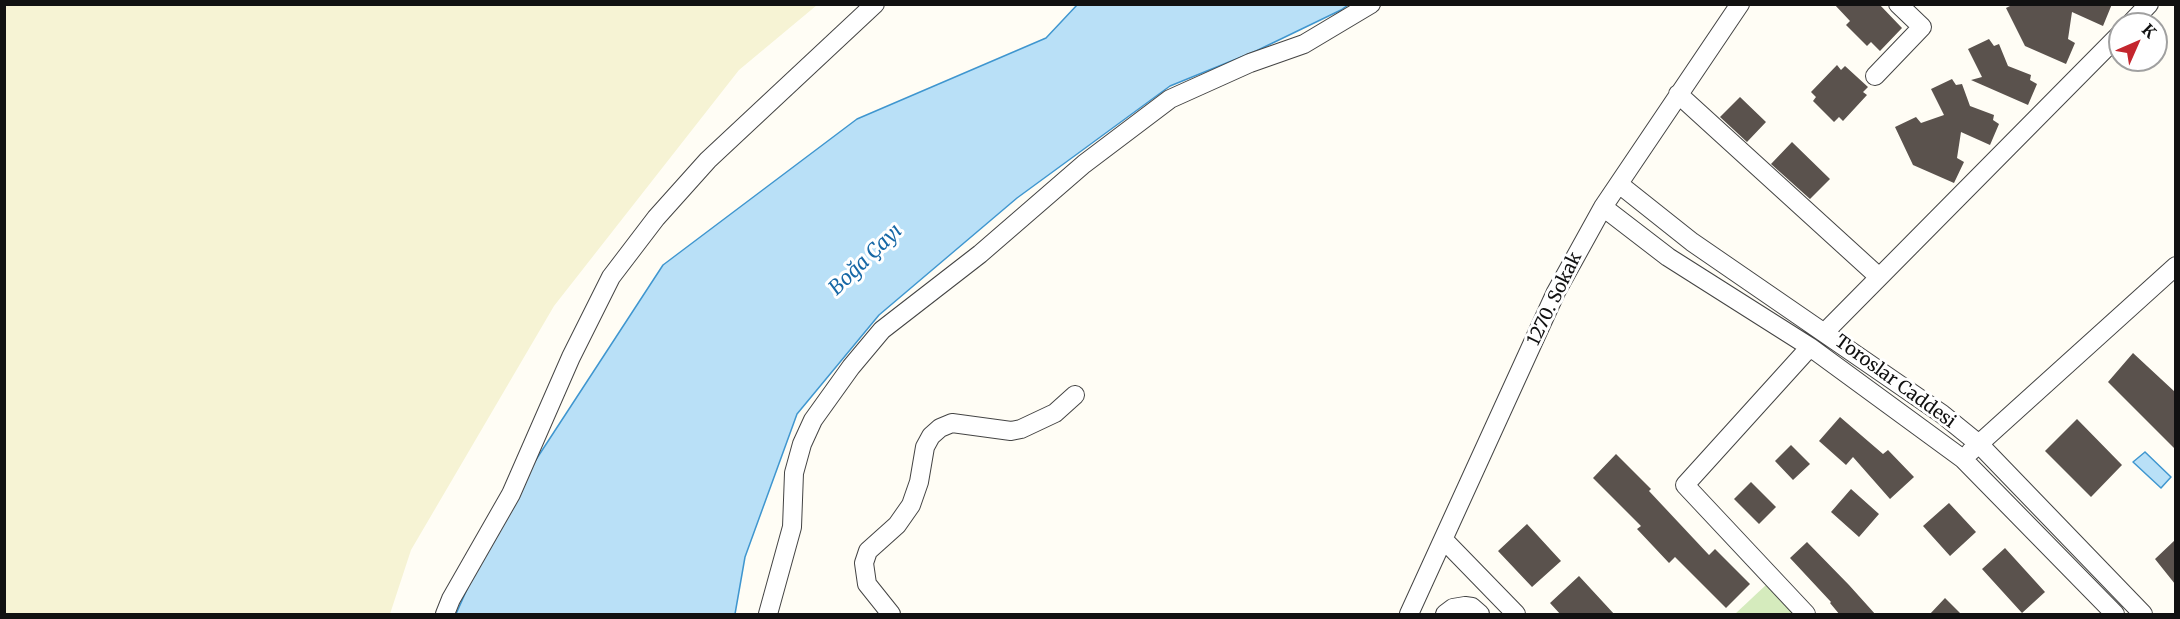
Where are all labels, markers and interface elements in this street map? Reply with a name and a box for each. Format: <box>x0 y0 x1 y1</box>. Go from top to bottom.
north arrow <box>2108 12 2168 72</box>
text: K <box>2138 19 2161 42</box>
water label: Boğa Çayı <box>825 219 907 301</box>
street label: 1270. Sokak <box>1523 249 1587 349</box>
street label: Toroslar Caddesi <box>1830 331 1960 433</box>

